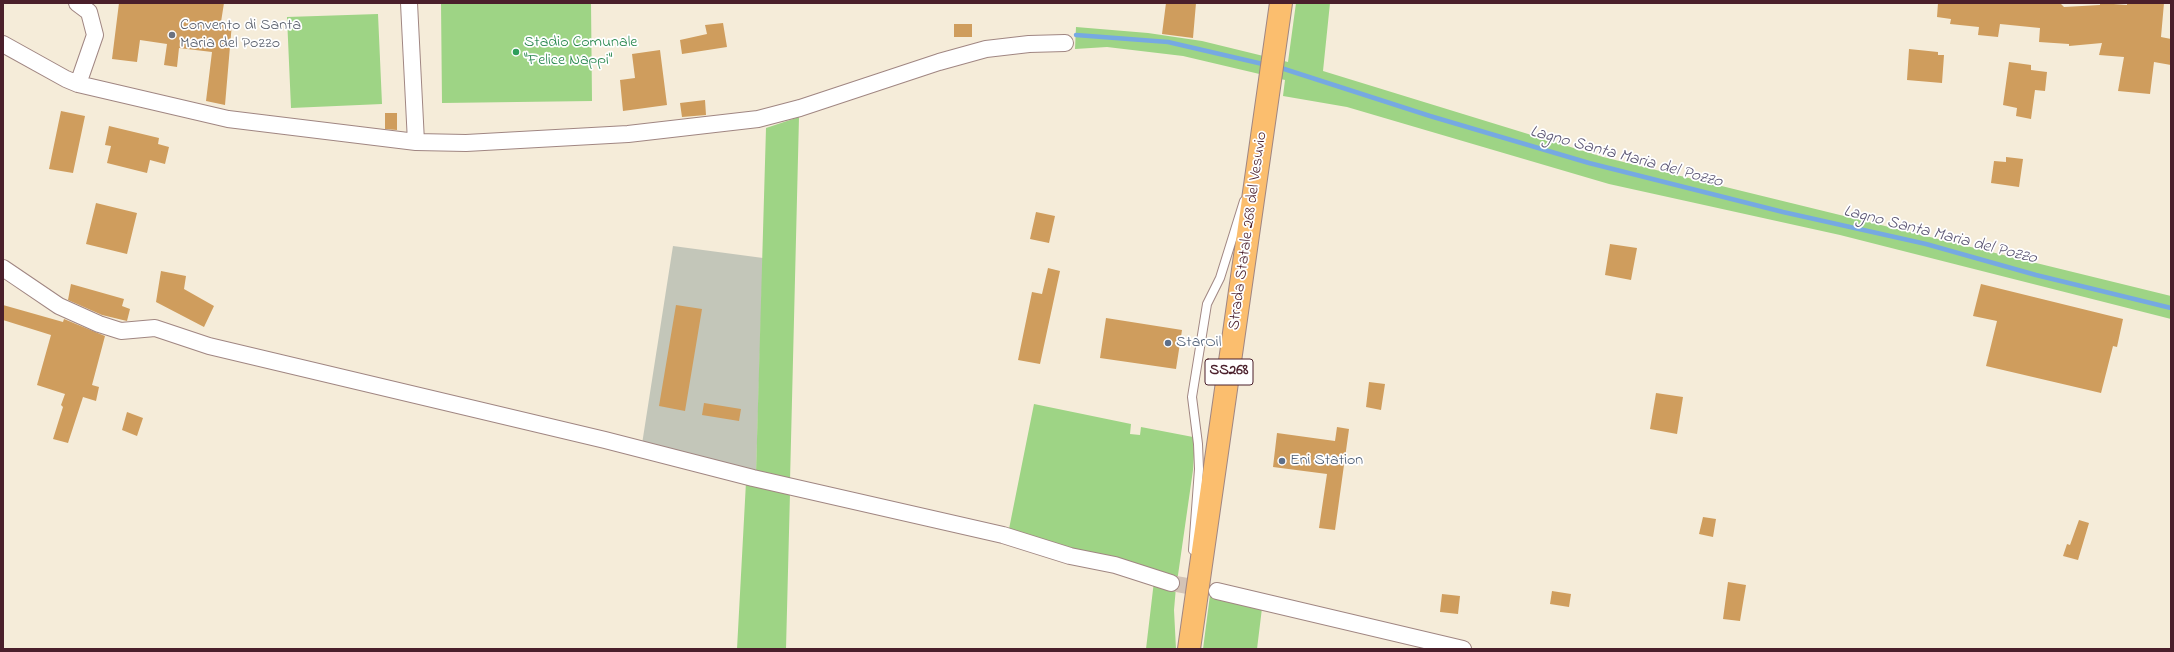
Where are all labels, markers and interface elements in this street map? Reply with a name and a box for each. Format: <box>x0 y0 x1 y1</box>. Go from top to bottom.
place label: Convento di Santa Maria del Pozzo <box>180 16 301 54</box>
marker: Convento di Santa Maria del Pozzo <box>167 30 177 40</box>
place label: Stadio Comunale "Felice Nappi" <box>524 33 637 71</box>
marker: Stadio Comunale "Felice Nappi" <box>511 47 521 57</box>
water label: Lagno Santa Maria del Pozzo <box>1527 122 1725 194</box>
street label: Strada Statale 268 del Vesuvio <box>1226 131 1272 331</box>
water label: Lagno Santa Maria del Pozzo <box>1841 202 2039 270</box>
place label: StarOil <box>1176 333 1221 353</box>
marker: StarOil <box>1163 338 1173 348</box>
road number: SS268 <box>1205 359 1253 385</box>
place label: Eni Station <box>1290 451 1363 471</box>
marker: Eni Station <box>1277 456 1287 466</box>

